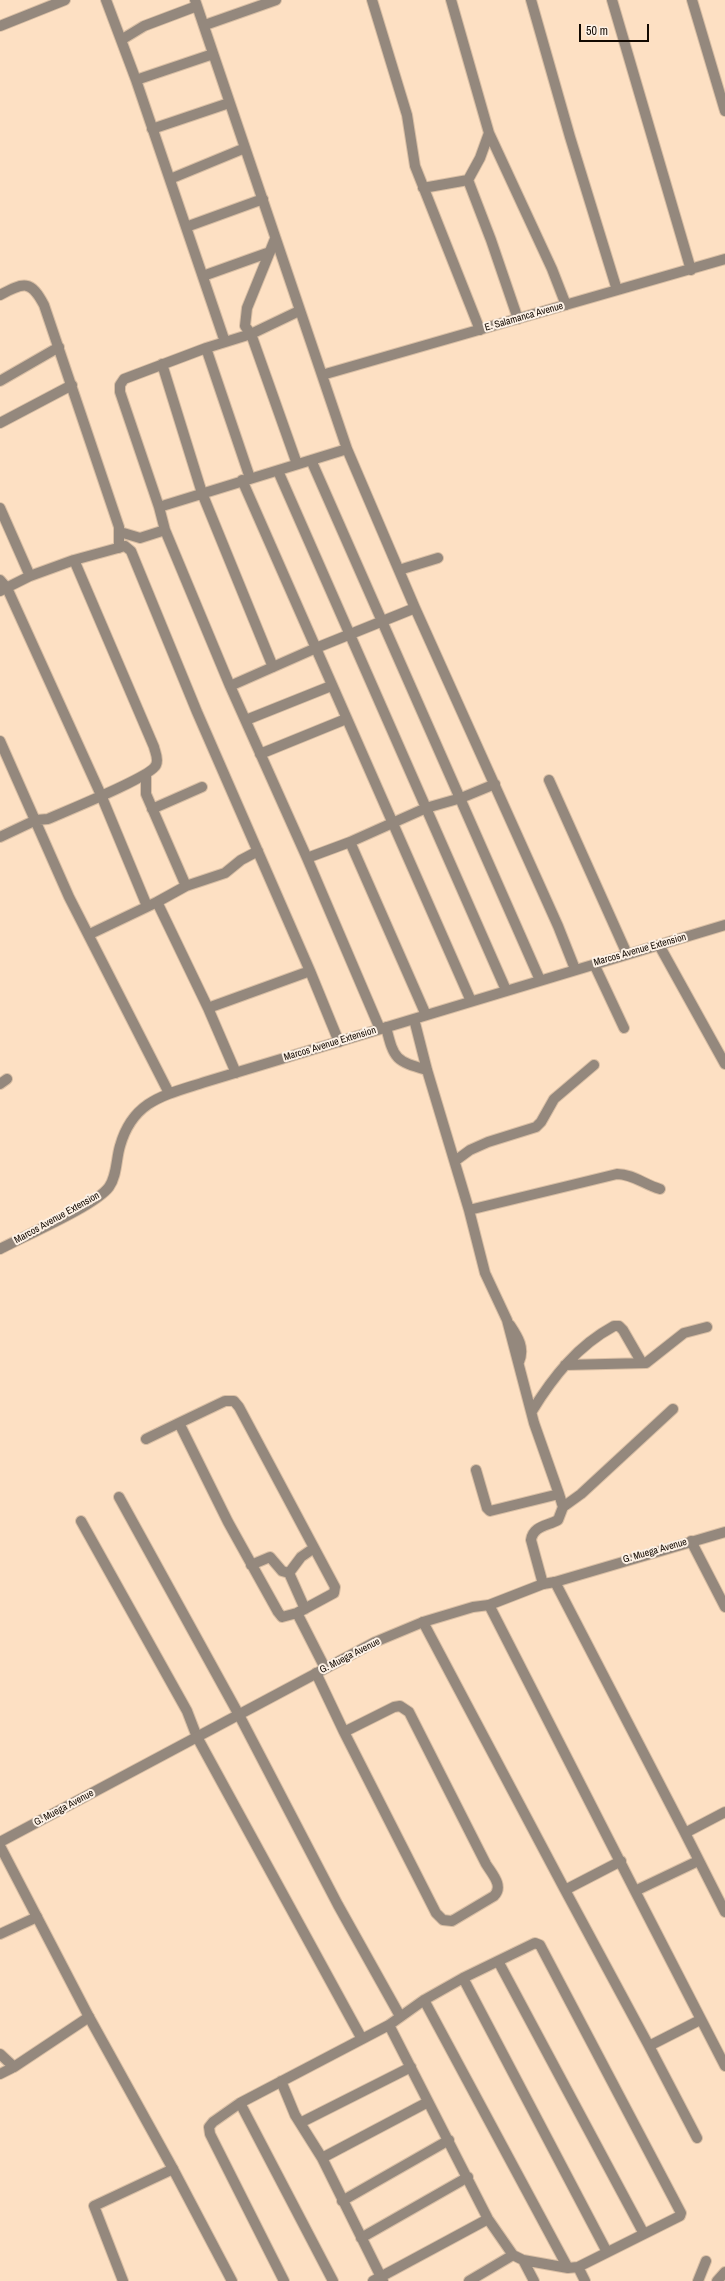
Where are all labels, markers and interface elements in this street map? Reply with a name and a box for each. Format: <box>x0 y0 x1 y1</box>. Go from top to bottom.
scale bar <box>581 16 651 42</box>
text: 50 m <box>586 23 608 39</box>
street label: E. Salamanca Avenue <box>483 300 565 334</box>
street label: Marcos Avenue Extension <box>592 931 688 969</box>
street label: Marcos Avenue Extension <box>283 1024 377 1064</box>
street label: Marcos Avenue Extension <box>12 1190 102 1246</box>
street label: G. Muega Avenue <box>622 1536 688 1566</box>
street label: G. Muega Avenue <box>318 1636 382 1676</box>
street label: G. Muega Avenue <box>32 1787 96 1829</box>

